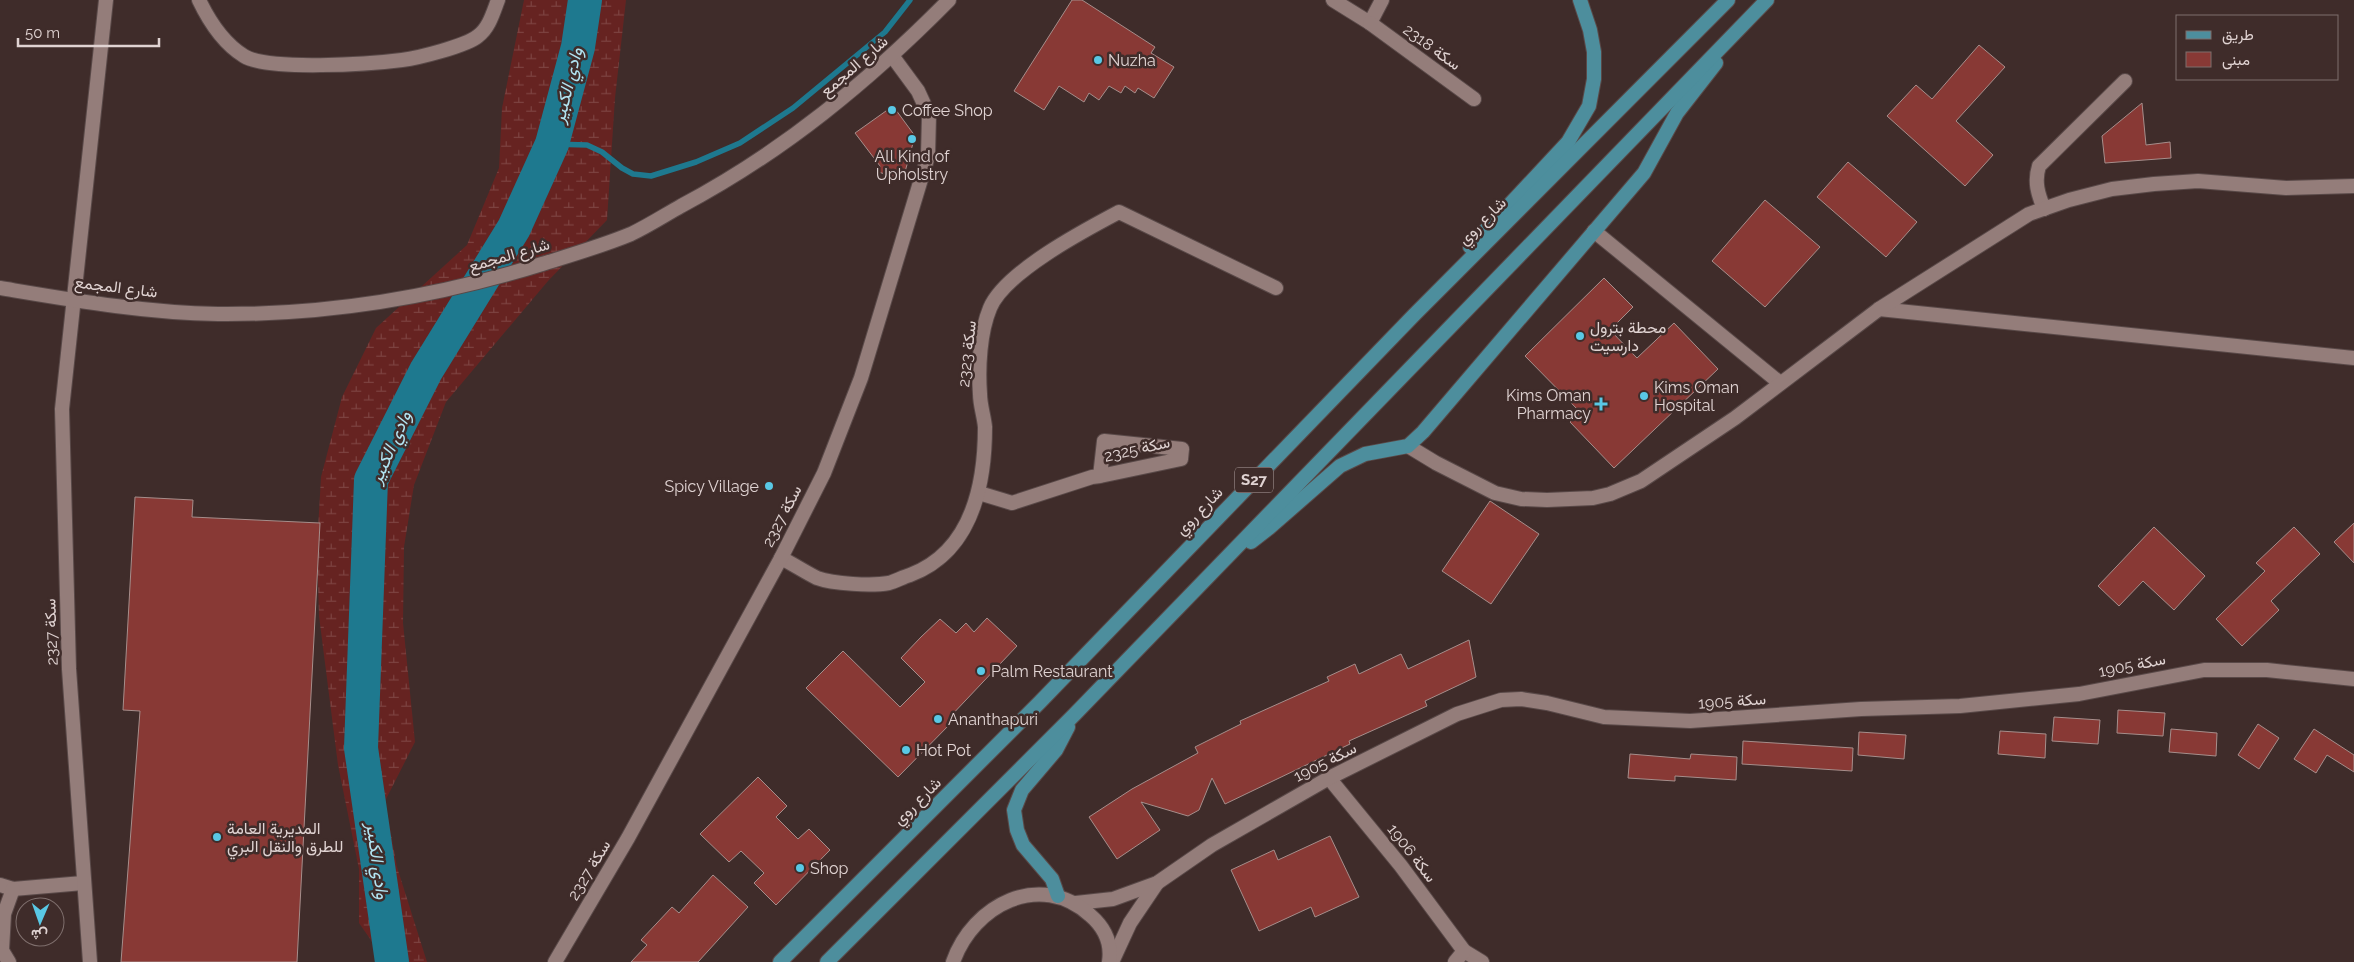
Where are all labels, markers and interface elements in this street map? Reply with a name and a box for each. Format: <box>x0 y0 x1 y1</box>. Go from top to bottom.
scale bar <box>18 15 159 47</box>
legend <box>2176 15 2339 80</box>
street label: سكة 2318 <box>1400 20 1464 74</box>
text: 50 m <box>25 24 60 42</box>
text: طريق <box>2222 26 2254 45</box>
street label: شارع المجمع <box>816 31 893 102</box>
water label: وادي الكبير <box>547 45 591 127</box>
place label: Nuzha <box>1108 51 1156 70</box>
text: مبنى <box>2222 51 2250 70</box>
marker: Nuzha <box>1092 54 1104 66</box>
place label: Coffee Shop <box>902 101 993 120</box>
marker: Coffee Shop <box>886 104 898 116</box>
marker: All Kind of Upholstry <box>906 133 918 145</box>
place label: All Kind of Upholstry <box>875 147 950 184</box>
street label: شارع روي <box>1454 193 1513 252</box>
street label: شارع المجمع <box>466 234 552 278</box>
street label: شارع المجمع <box>73 272 159 303</box>
place label: محطة بترول دارسيت <box>1590 318 1666 356</box>
street label: سكة 2323 <box>954 320 980 388</box>
marker: محطة بترول دارسيت <box>1574 330 1586 342</box>
place label: Kims Oman Hospital <box>1654 378 1739 415</box>
place label: Kims Oman Pharmacy <box>1506 386 1591 423</box>
marker: Kims Oman Hospital <box>1638 390 1650 402</box>
marker: Kims Oman Pharmacy <box>1595 398 1607 410</box>
water label: وادي الكبير <box>364 408 420 489</box>
street label: سكة 2325 <box>1102 432 1172 466</box>
road number: S27 <box>1235 468 1273 492</box>
place label: Spicy Village <box>664 477 759 496</box>
marker: Spicy Village <box>763 480 775 492</box>
street label: سكة 2327 <box>758 482 806 550</box>
street label: شارع روي <box>1171 483 1230 542</box>
street label: سكة 2327 <box>40 598 62 666</box>
street label: سكة 1905 <box>2097 649 2167 681</box>
place label: Palm Restaurant <box>991 662 1113 681</box>
marker: Palm Restaurant <box>975 665 987 677</box>
street label: سكة 1905 <box>1697 689 1767 713</box>
place label: Ananthapuri <box>948 710 1038 729</box>
marker: Ananthapuri <box>932 713 944 725</box>
street label: سكة 1905 <box>1290 738 1360 786</box>
place label: Hot Pot <box>916 741 972 760</box>
marker: Hot Pot <box>900 744 912 756</box>
street label: شارع روي <box>889 773 948 832</box>
place label: المديرية العامة للطرق والنقل البري <box>227 819 343 860</box>
water label: وادي الكبير <box>357 820 394 901</box>
street label: سكة 1906 <box>1383 820 1441 886</box>
marker: المديرية العامة للطرق والنقل البري <box>211 831 223 843</box>
street label: سكة 2327 <box>564 836 614 904</box>
place label: Shop <box>810 859 849 878</box>
marker: Shop <box>794 862 806 874</box>
north arrow <box>15 897 65 947</box>
text: ش <box>31 926 48 943</box>

